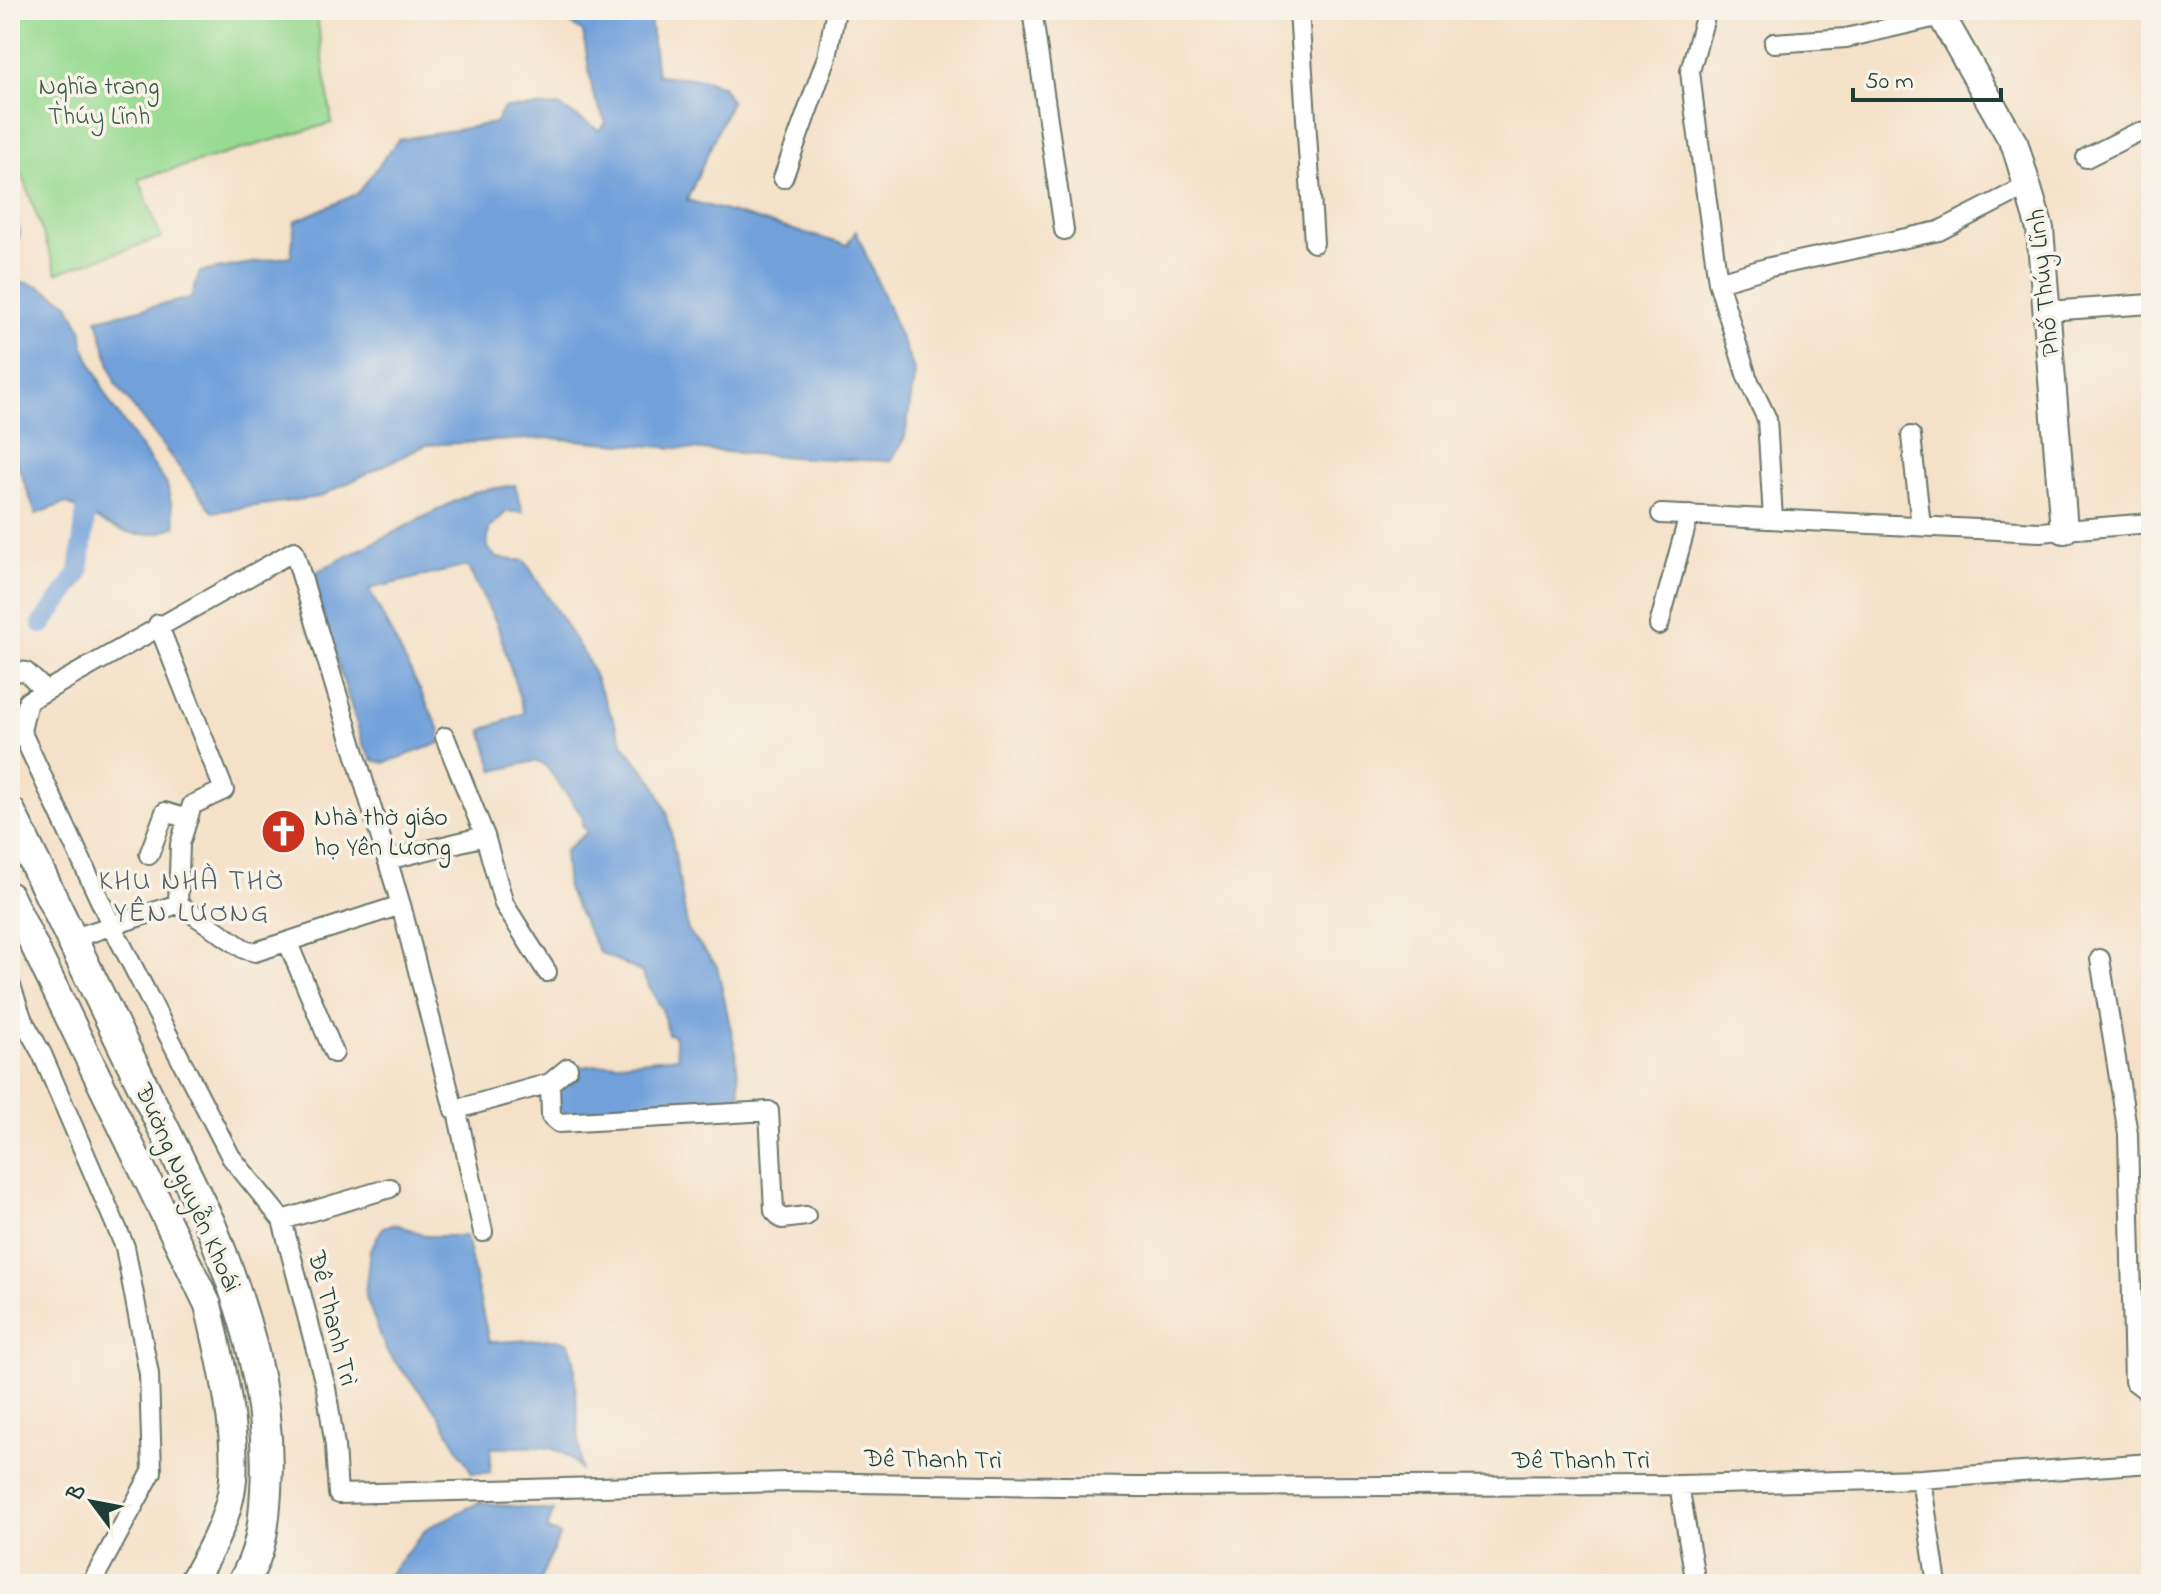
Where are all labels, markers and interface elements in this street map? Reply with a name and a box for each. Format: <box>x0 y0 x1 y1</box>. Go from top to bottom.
scale bar <box>1853 52 2001 102</box>
text: 50 m <box>1865 65 1914 100</box>
park label: Nghĩa trang Thúy Lĩnh <box>38 69 160 137</box>
street label: Phố Thúy Lĩnh <box>2018 207 2072 358</box>
place label: Nhà thờ giáo họ Yên Lương <box>314 800 451 868</box>
church icon: Nhà thờ giáo họ Yên Lương <box>259 807 307 855</box>
district label: KHU NHÀ THỜ YÊN LƯƠNG <box>99 862 285 935</box>
street label: Đường Nguyễn Khoái <box>123 1077 249 1299</box>
street label: Đê Thanh Trì <box>296 1246 366 1390</box>
street label: Đê Thanh Trì <box>863 1441 1002 1481</box>
street label: Đê Thanh Trì <box>1511 1443 1650 1481</box>
north arrow <box>52 1462 132 1542</box>
text: B <box>60 1478 95 1509</box>

